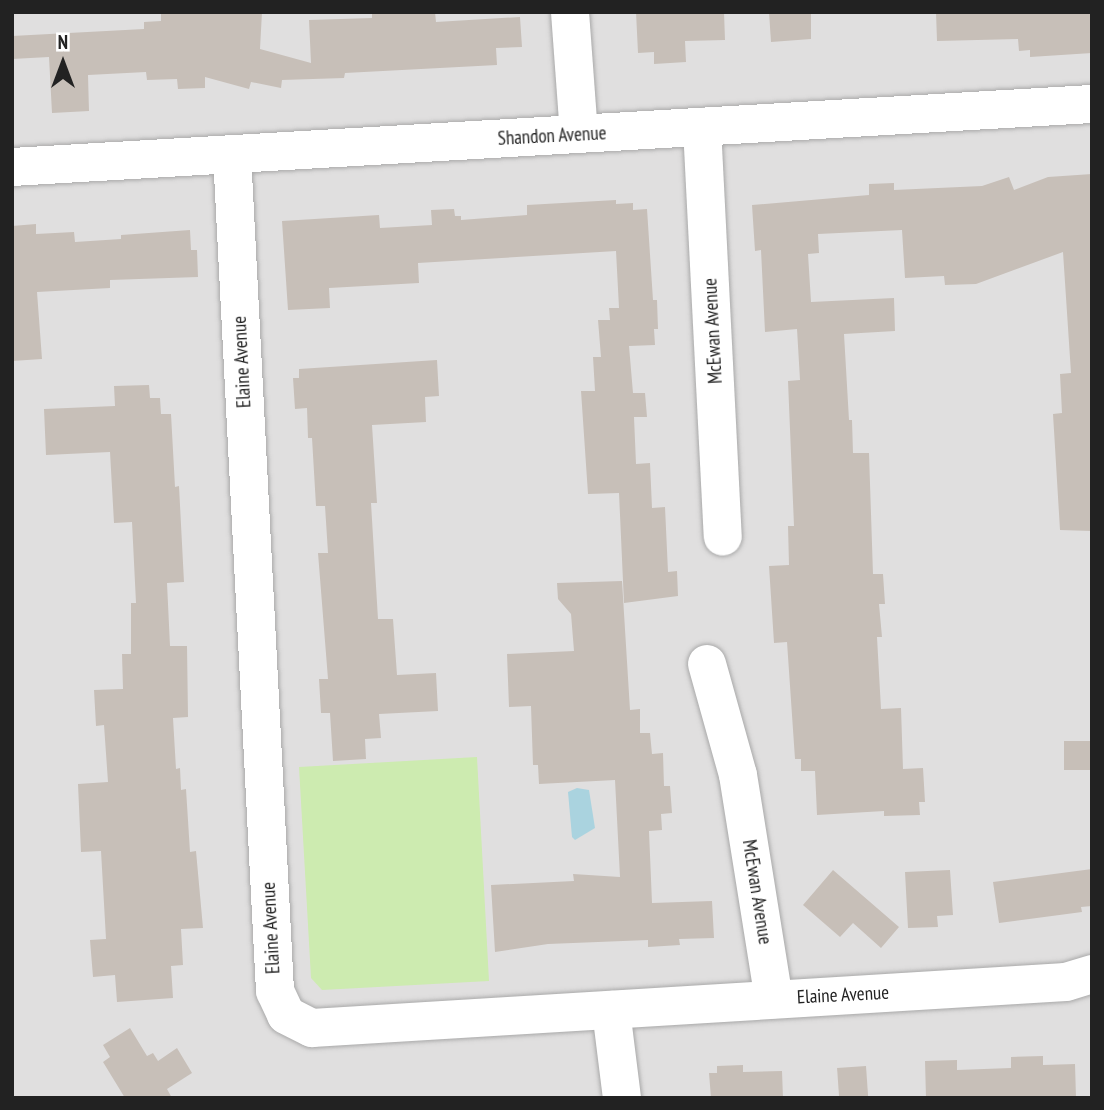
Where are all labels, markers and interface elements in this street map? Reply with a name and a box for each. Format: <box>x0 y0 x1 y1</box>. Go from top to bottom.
north arrow <box>28 28 98 98</box>
text: N <box>58 30 68 54</box>
street label: Shandon Avenue <box>497 122 607 150</box>
street label: McEwan Avenue <box>699 277 727 385</box>
street label: Elaine Avenue <box>228 315 256 409</box>
street label: McEwan Avenue <box>737 838 777 946</box>
street label: Elaine Avenue <box>257 881 285 975</box>
street label: Elaine Avenue <box>796 981 890 1009</box>

